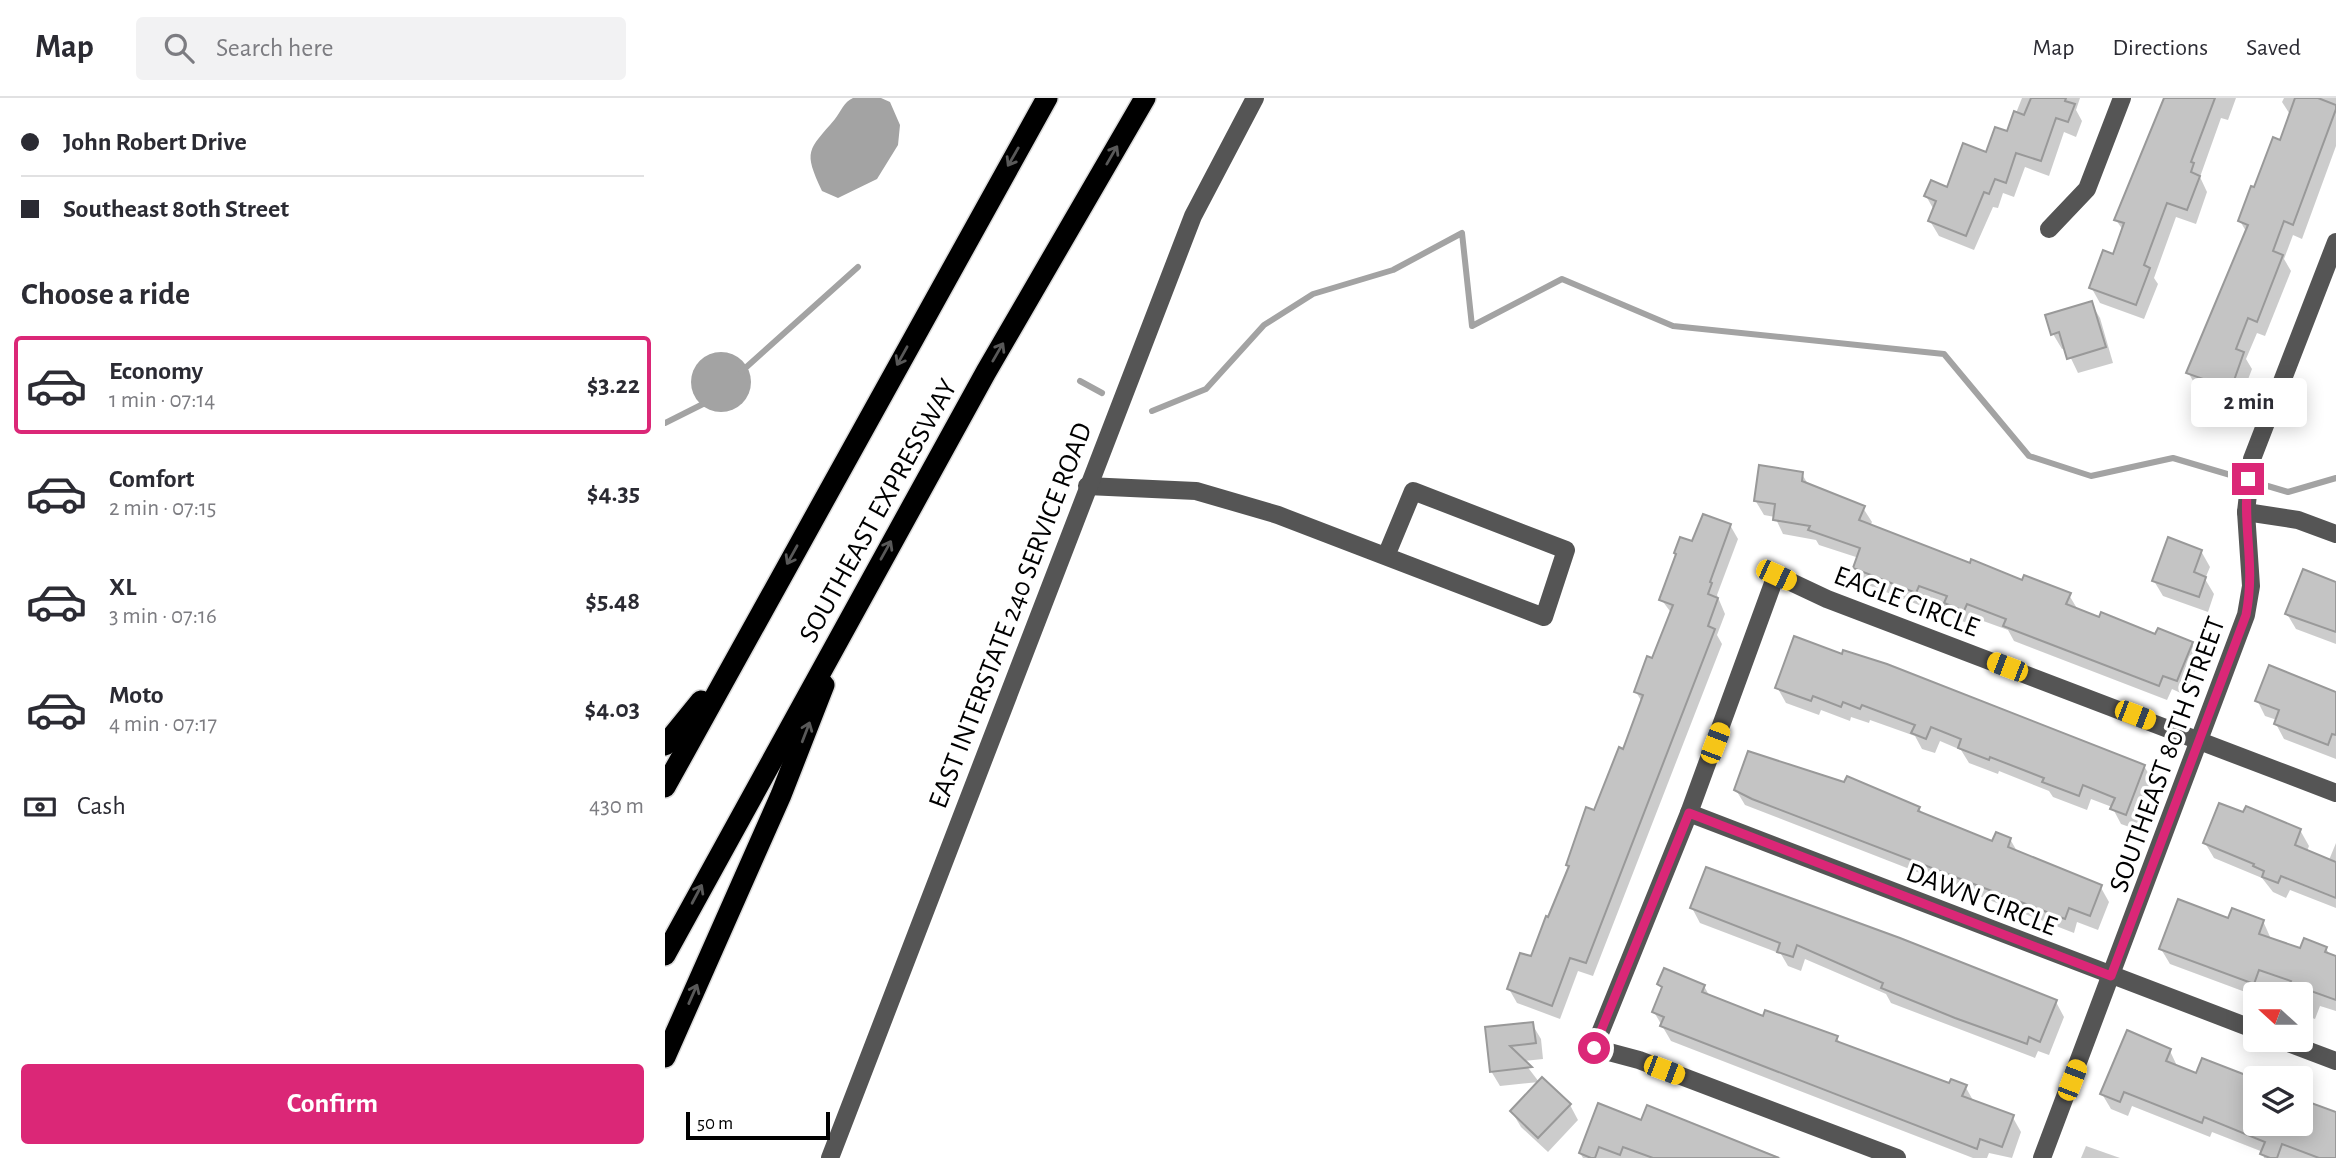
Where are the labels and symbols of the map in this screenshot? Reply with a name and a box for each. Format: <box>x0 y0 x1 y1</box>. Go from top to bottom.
one-way arrow <box>1105 145 1119 165</box>
one-way arrow <box>1006 146 1019 167</box>
one-way arrow <box>991 342 1005 362</box>
one-way arrow <box>895 345 909 365</box>
street label: SOUTHEAST EXPRESSWAY <box>795 374 963 647</box>
callout: 2 min <box>2190 378 2306 426</box>
street label: EAST INTERSTATE 240 SERVICE ROAD <box>924 419 1098 813</box>
route end <box>2232 463 2264 495</box>
one-way arrow <box>880 540 893 561</box>
one-way arrow <box>784 544 798 564</box>
car <box>1753 557 1800 593</box>
street label: EAGLE CIRCLE <box>1830 561 1983 642</box>
street label: SOUTHEAST 80TH STREET <box>2105 613 2231 896</box>
car <box>1984 650 2031 684</box>
car <box>2112 698 2159 732</box>
car <box>1698 720 1733 766</box>
one-way arrow <box>801 721 813 743</box>
street label: DAWN CIRCLE <box>1902 858 2061 941</box>
one-way arrow <box>690 885 704 905</box>
north arrow <box>2243 982 2313 1052</box>
one-way arrow <box>687 984 700 1005</box>
route start <box>1578 1032 1610 1064</box>
car <box>1641 1053 1688 1087</box>
car <box>2055 1057 2090 1103</box>
scale bar <box>686 1109 829 1141</box>

